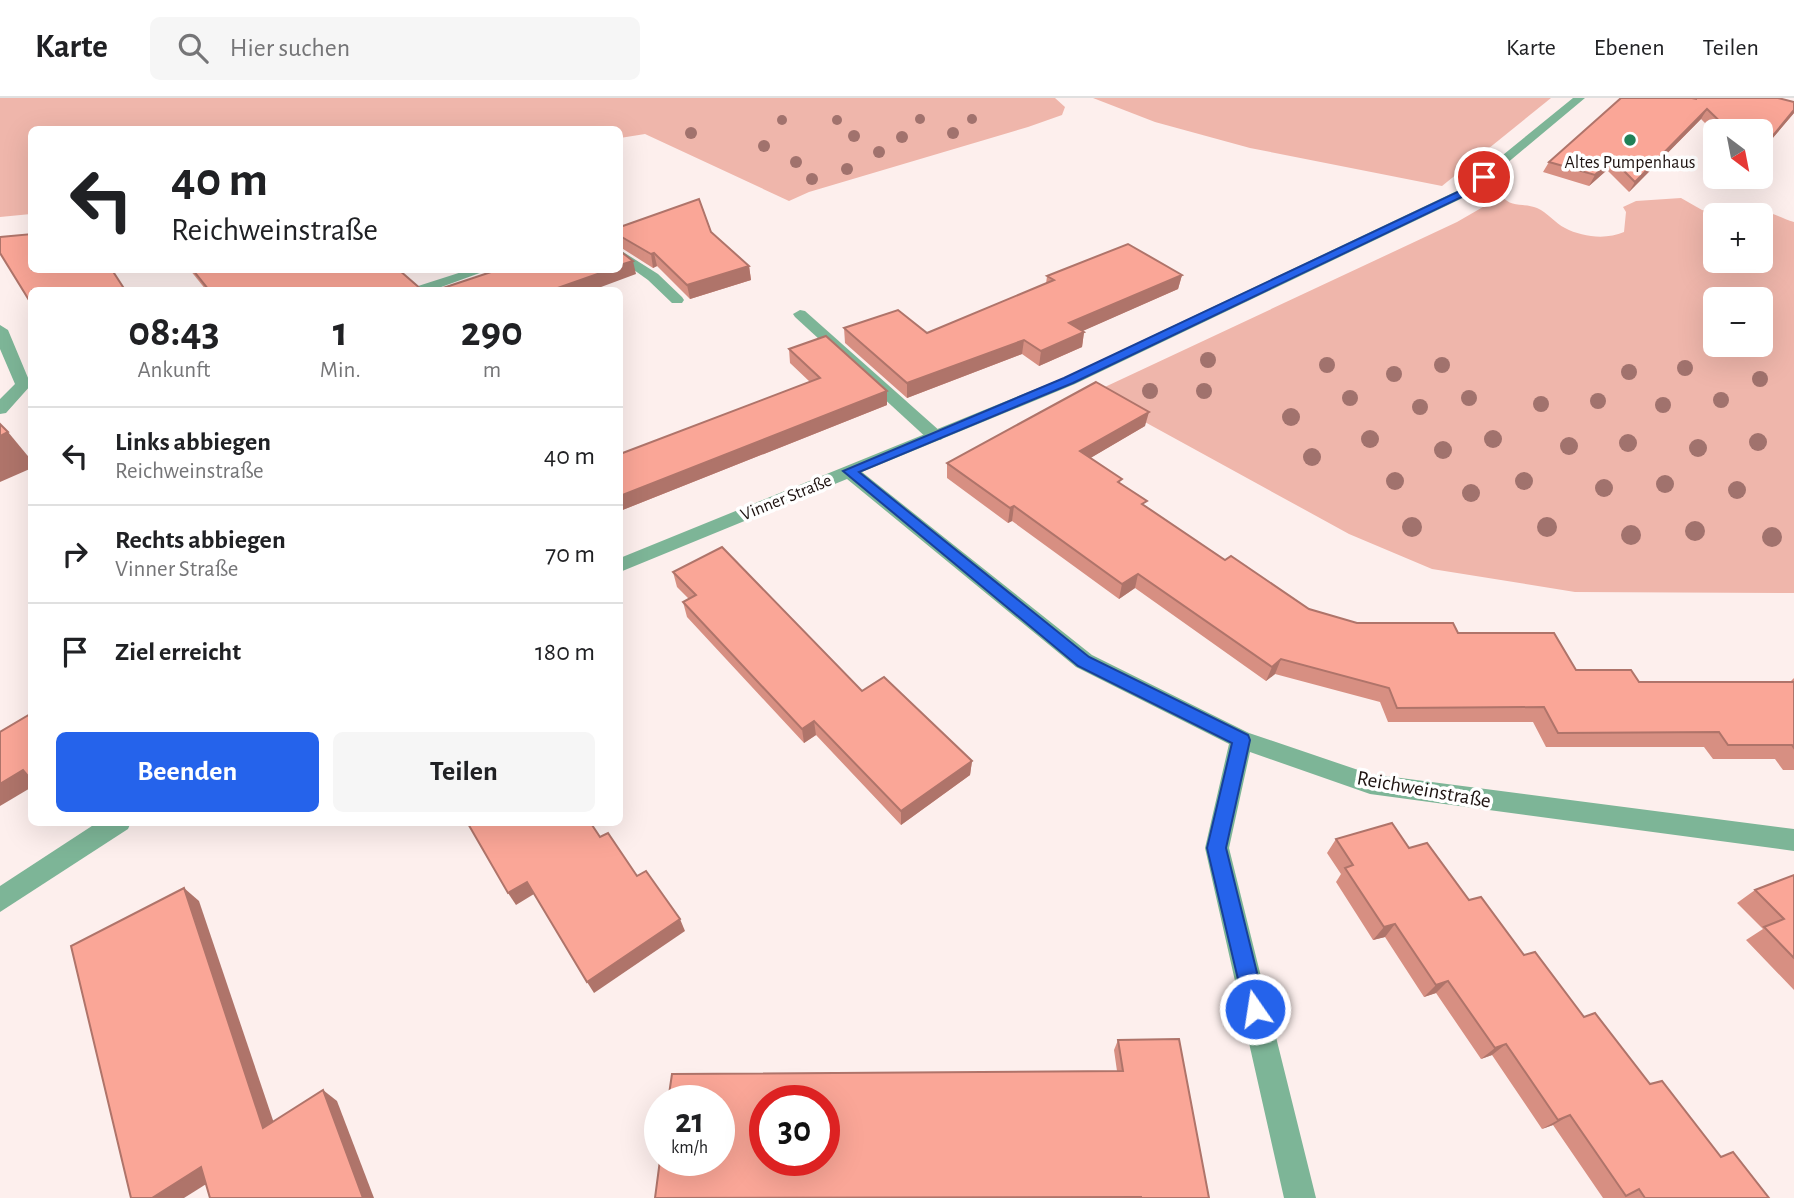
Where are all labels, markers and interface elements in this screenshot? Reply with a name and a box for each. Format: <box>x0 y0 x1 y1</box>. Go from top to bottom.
search box <box>150 17 640 80</box>
icon: search <box>174 29 212 67</box>
text: Karte <box>35 31 108 64</box>
text: Hier suchen <box>230 35 350 61</box>
text: Karte <box>1506 36 1556 60</box>
text: Ebenen <box>1594 36 1665 60</box>
text: Teilen <box>1703 36 1759 60</box>
north arrow <box>1703 119 1773 189</box>
map controls <box>1703 119 1773 357</box>
marker: Altes Pumpenhaus <box>1622 132 1638 148</box>
pin <box>1454 147 1514 207</box>
icon: left <box>56 154 147 245</box>
place label: Altes Pumpenhaus <box>1564 154 1696 172</box>
text: 40 m <box>171 156 268 205</box>
icon: arrive <box>1465 158 1503 196</box>
button: + <box>1703 203 1773 273</box>
text: Reichweinstraße <box>171 214 378 246</box>
button: − <box>1703 287 1773 357</box>
text: 08:43 <box>128 311 220 353</box>
text: 1 <box>333 311 348 353</box>
text: 290 <box>461 311 523 353</box>
text: Ankunft <box>137 359 210 382</box>
text: Min. <box>320 359 361 382</box>
text: m <box>483 359 501 382</box>
text: Links abbiegen <box>115 429 271 455</box>
icon: left <box>56 437 94 475</box>
text: 40 m <box>544 443 595 469</box>
text: Reichweinstraße <box>115 460 264 483</box>
street label: Vinner Straße <box>738 472 834 524</box>
text: Rechts abbiegen <box>115 527 286 553</box>
icon: right <box>56 535 94 573</box>
text: 70 m <box>545 541 595 567</box>
text: Vinner Straße <box>115 558 238 581</box>
icon: arrive <box>56 633 94 671</box>
text: Ziel erreicht <box>115 639 241 665</box>
text: 180 m <box>535 639 595 665</box>
button: Beenden <box>56 732 319 812</box>
button: Teilen <box>333 732 595 812</box>
street label: Reichweinstraße <box>1355 767 1493 812</box>
position arrow <box>1218 972 1292 1046</box>
speed limit sign: 30 <box>749 1085 840 1176</box>
text: 21 <box>675 1104 704 1139</box>
text: km/h <box>671 1139 708 1157</box>

